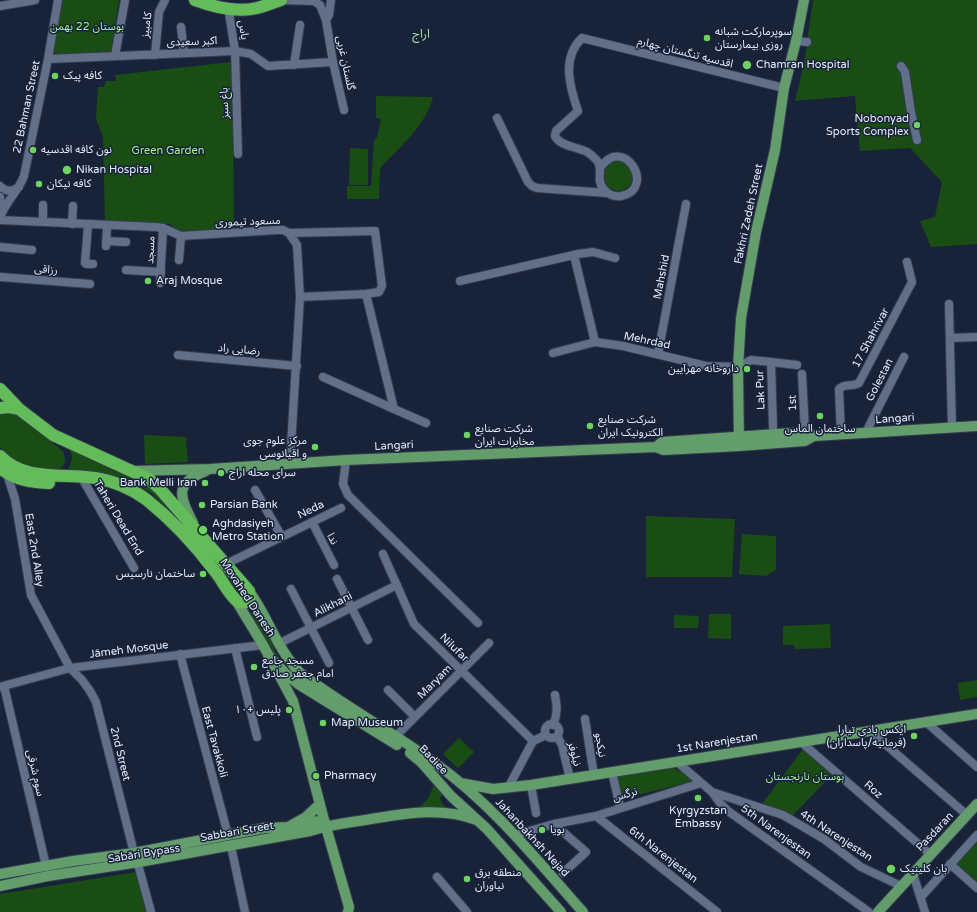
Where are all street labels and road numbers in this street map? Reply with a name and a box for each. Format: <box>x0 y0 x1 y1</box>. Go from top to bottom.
street label: کامبیز <box>139 11 155 39</box>
street label: یاس <box>235 19 251 41</box>
street label: گلستان غربی <box>333 34 357 92</box>
street label: اکبر سعیدی <box>166 35 218 49</box>
street label: اقدسیه تنگستان چهارم <box>636 35 734 71</box>
street label: 22 Bahman Street <box>11 59 43 155</box>
street label: باغ سبز <box>218 87 232 119</box>
street label: Fakhri Zadeh Street <box>732 163 766 265</box>
street label: مسعود تیموری <box>215 214 281 230</box>
street label: مسجد <box>144 236 158 264</box>
street label: Mahshid <box>651 254 673 300</box>
street label: رزاقی <box>34 262 58 278</box>
street label: 17 Shahrivar <box>850 306 892 370</box>
street label: Mehrdad <box>622 330 672 352</box>
street label: رضایی راد <box>217 342 261 358</box>
street label: Golestan <box>864 356 896 404</box>
street label: Lak Pur <box>754 370 768 410</box>
street label: 1st <box>786 394 800 412</box>
street label: Langari <box>875 411 915 427</box>
street label: Langari <box>374 438 414 454</box>
street label: Taheri Dead End <box>90 478 146 558</box>
street label: Neda <box>296 498 326 522</box>
street label: East 2nd Alley <box>22 512 46 588</box>
street label: ندا <box>324 531 340 547</box>
street label: Movahed Danesh <box>217 556 277 640</box>
street label: Alikhani <box>311 590 355 620</box>
street label: Nilufar <box>437 631 471 665</box>
street label: Jāmeh Mosque <box>89 639 169 661</box>
street label: Maryam <box>415 662 455 702</box>
street label: East Tavakkoli <box>198 705 230 779</box>
street label: 2nd Street <box>107 726 133 782</box>
street label: 1st Narenjestan <box>675 730 759 756</box>
street label: نیکجو <box>592 732 608 758</box>
street label: نیلوفر <box>564 740 584 768</box>
street label: Badiee <box>416 742 450 778</box>
street label: سوم شرقی <box>23 748 47 798</box>
street label: Roz <box>861 778 885 802</box>
street label: نرگس <box>611 785 639 805</box>
street label: Jahanbakhsh Nejad <box>492 796 572 880</box>
street label: 5th Narenjestan <box>738 802 814 862</box>
street label: 4th Narenjestan <box>797 808 875 864</box>
street label: Pasdaran <box>914 810 956 854</box>
street label: Sabbari Street <box>199 819 275 845</box>
street label: 6th Narenjestan <box>626 824 700 886</box>
street label: Sabāri Bypass <box>107 842 181 866</box>

